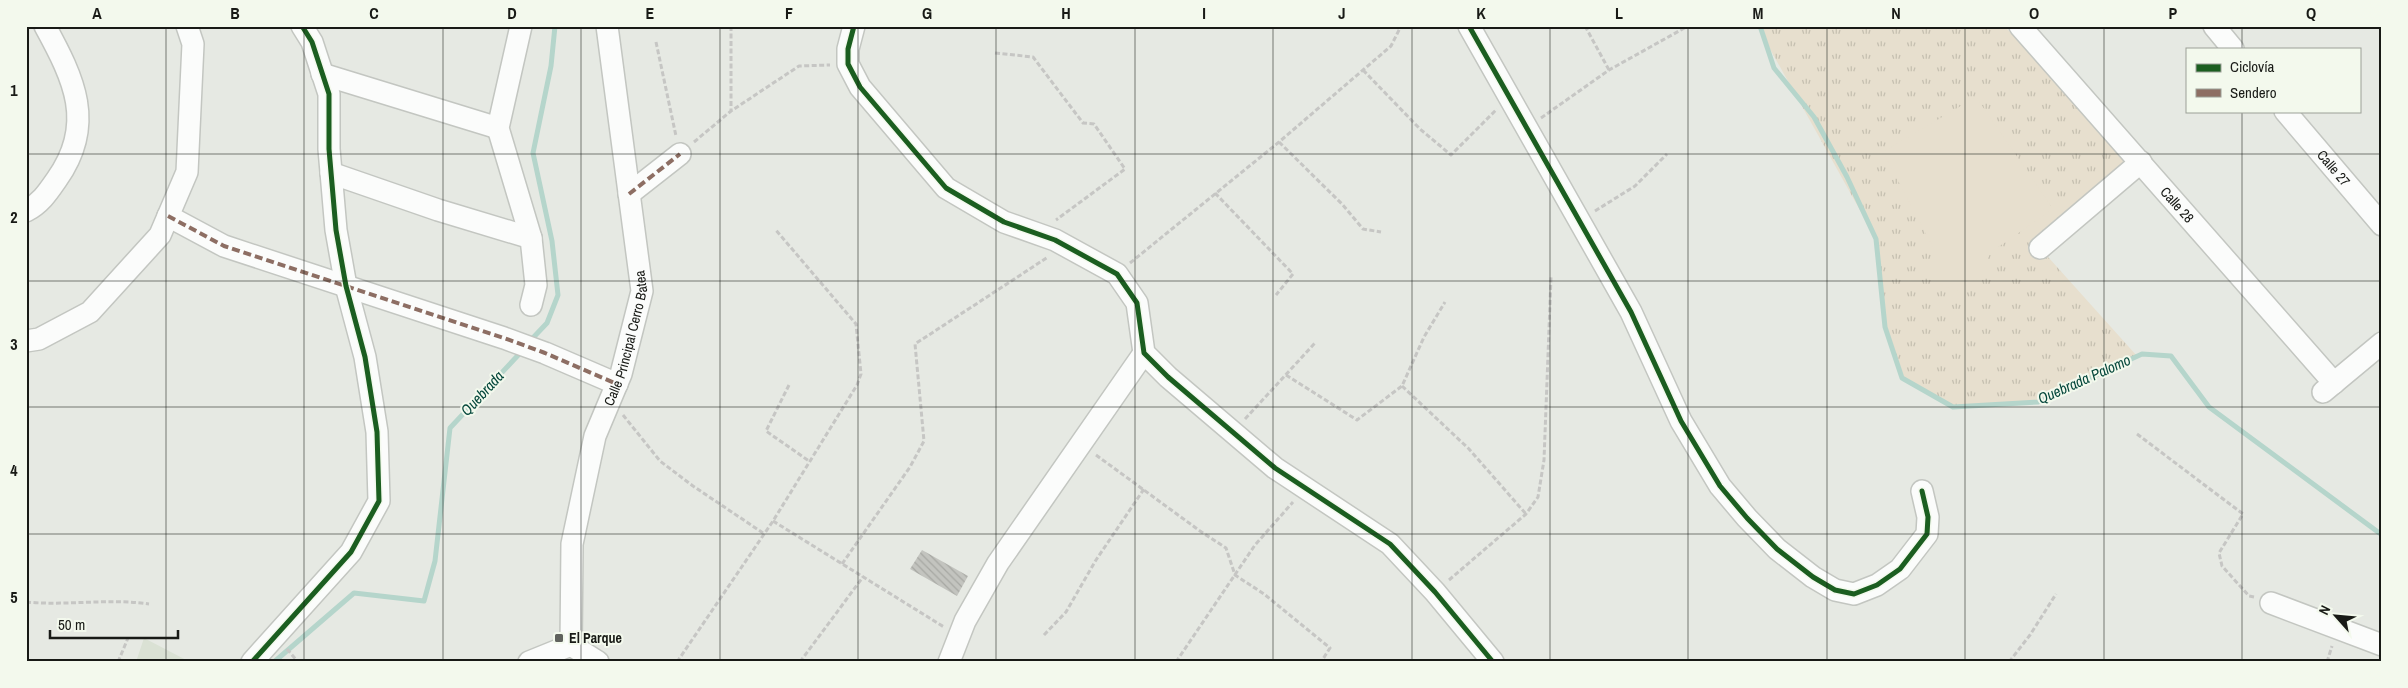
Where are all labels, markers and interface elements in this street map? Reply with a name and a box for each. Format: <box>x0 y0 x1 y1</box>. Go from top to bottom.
text: A <box>92 2 102 24</box>
text: B <box>230 2 240 24</box>
text: C <box>369 2 379 24</box>
text: D <box>507 2 517 24</box>
text: E <box>646 2 655 24</box>
text: F <box>785 2 793 24</box>
text: G <box>922 2 932 24</box>
text: H <box>1061 2 1071 24</box>
text: I <box>1202 2 1206 24</box>
text: J <box>1338 2 1346 24</box>
text: K <box>1476 2 1486 24</box>
text: L <box>1615 2 1623 24</box>
text: M <box>1753 2 1764 24</box>
text: N <box>1891 2 1901 24</box>
text: O <box>2029 2 2039 24</box>
text: P <box>2169 2 2178 24</box>
text: Q <box>2306 2 2316 24</box>
legend <box>2186 48 2360 112</box>
text: Ciclovía <box>2230 56 2275 77</box>
text: 1 <box>10 79 18 101</box>
text: Sendero <box>2230 82 2277 103</box>
street label: Calle 27 <box>2313 146 2354 190</box>
street label: Calle 28 <box>2156 183 2198 226</box>
text: 2 <box>10 206 18 228</box>
street label: Calle Principal Cerro Batea <box>600 269 651 409</box>
text: 3 <box>10 333 18 355</box>
water label: Quebrada Palomo <box>2034 349 2134 409</box>
water label: Quebrada <box>456 366 508 420</box>
text: 4 <box>10 459 18 481</box>
text: 5 <box>10 586 18 608</box>
north arrow <box>2310 590 2360 640</box>
text: N <box>2315 602 2334 618</box>
scale bar <box>50 608 178 640</box>
text: 50 m <box>58 614 85 635</box>
place label: El Parque <box>569 629 622 647</box>
marker: El Parque <box>553 632 565 644</box>

